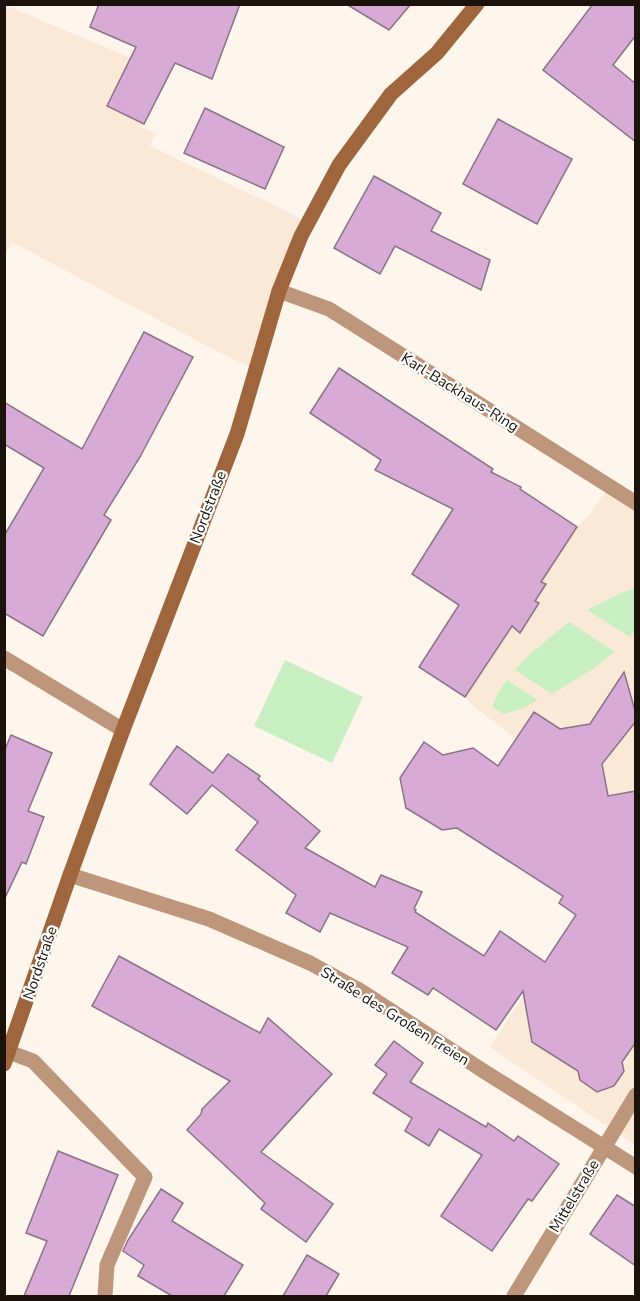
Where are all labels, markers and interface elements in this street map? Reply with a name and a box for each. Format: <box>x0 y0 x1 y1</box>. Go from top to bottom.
street label: Karl-Backhaus-Ring <box>397 348 523 436</box>
street label: Nordstraße <box>185 468 231 546</box>
street label: Nordstraße <box>18 924 62 1002</box>
street label: Straße des Großen Freien <box>317 962 473 1070</box>
street label: Mittelstraße <box>544 1156 604 1236</box>

